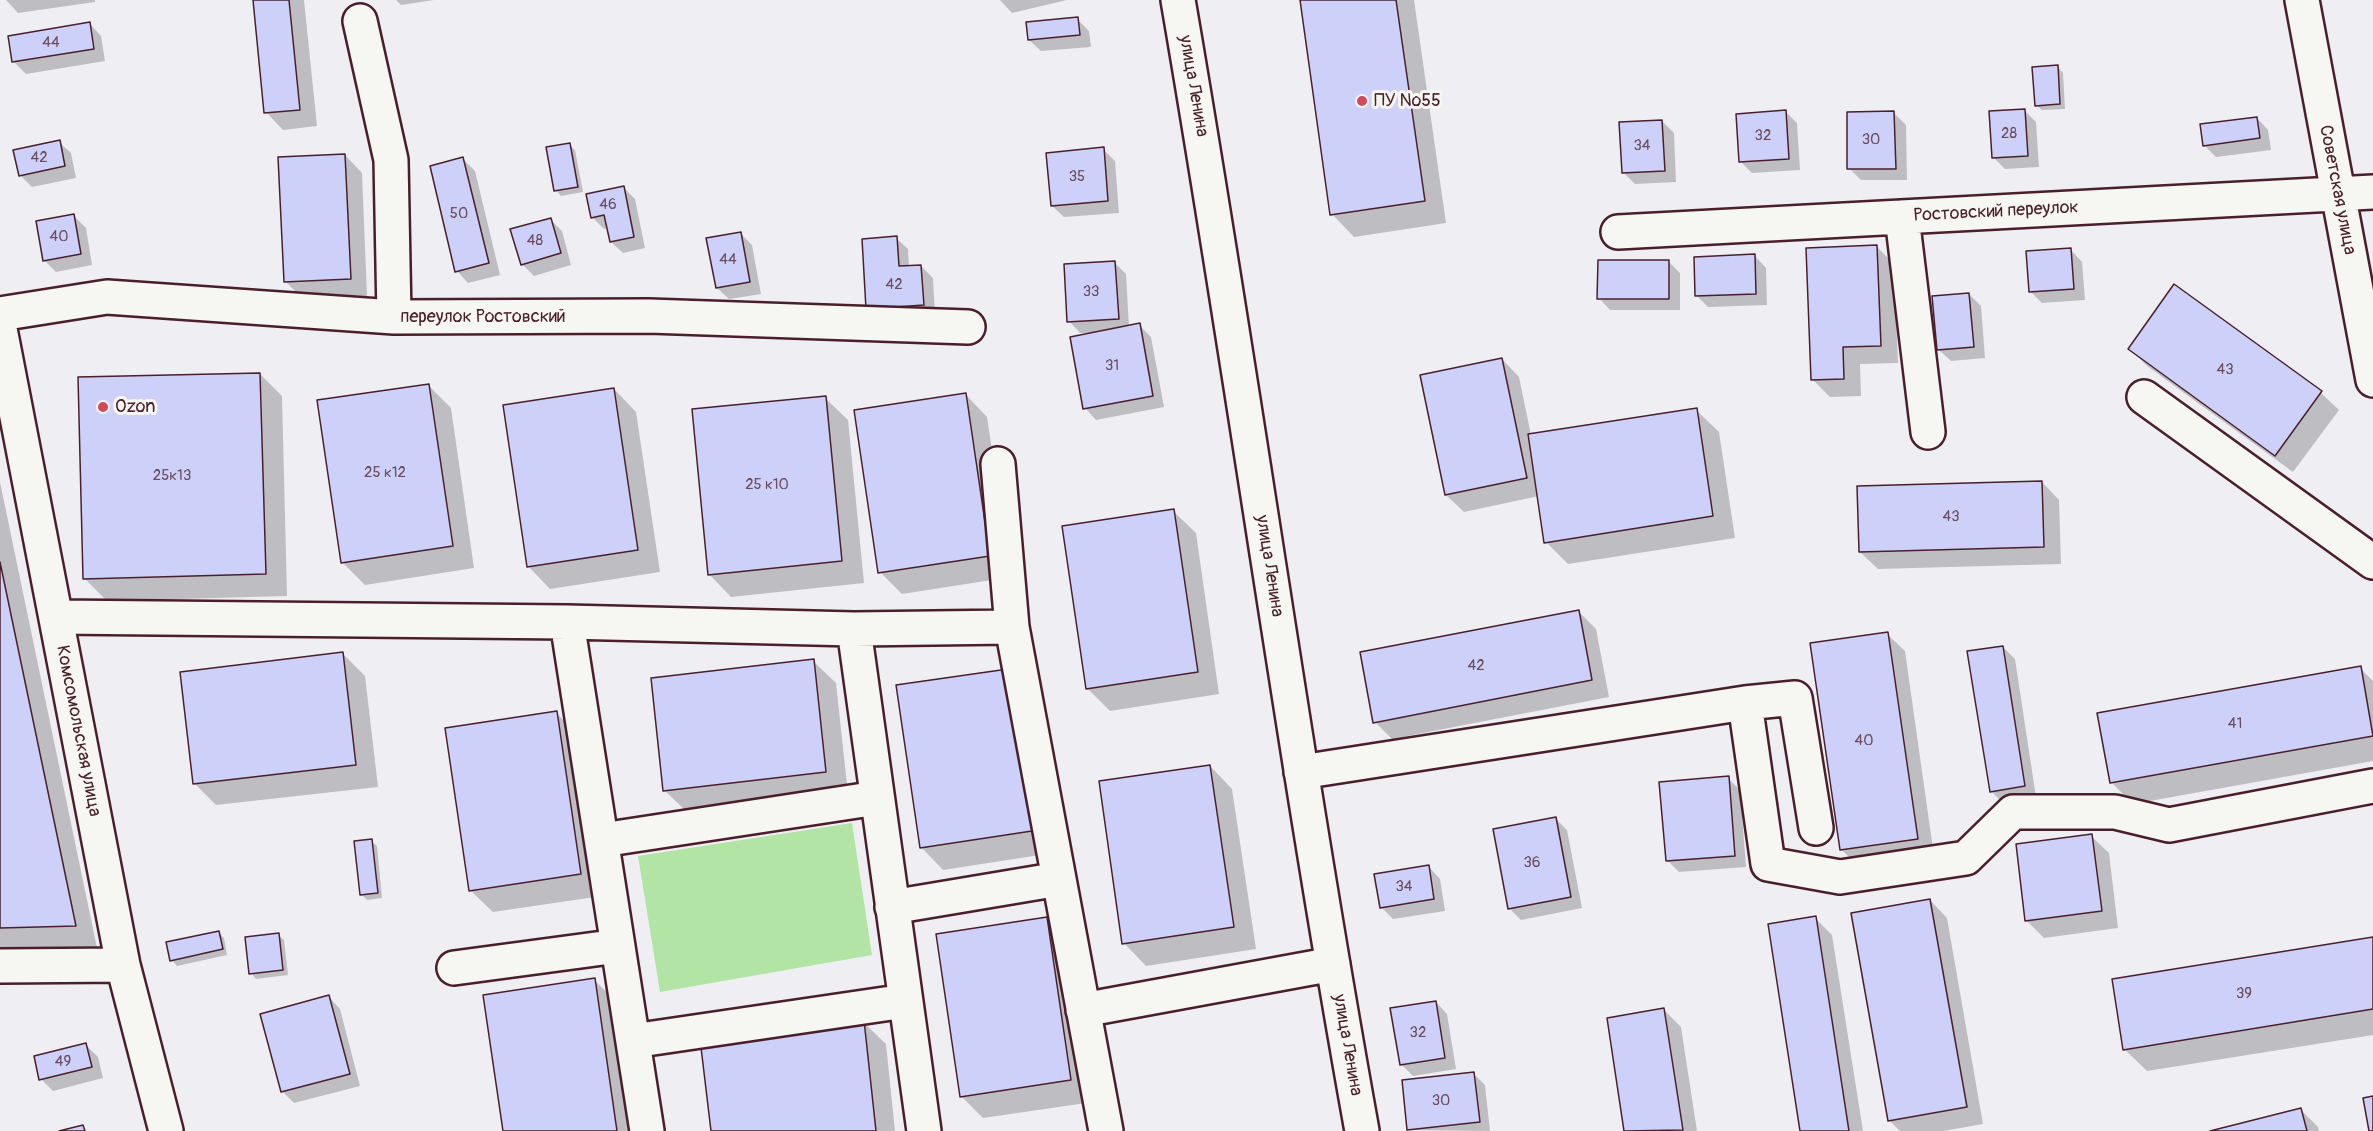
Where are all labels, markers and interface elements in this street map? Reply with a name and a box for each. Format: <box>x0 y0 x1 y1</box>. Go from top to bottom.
house number: 44 <box>42 34 60 52</box>
street label: улица Ленина <box>1173 34 1213 138</box>
place label: ПУ №55 <box>1374 90 1441 112</box>
marker: ПУ №55 <box>1355 94 1369 108</box>
street label: Советская улица <box>2314 123 2360 257</box>
house number: 28 <box>2001 125 2017 143</box>
house number: 32 <box>1755 127 1771 145</box>
house number: 30 <box>1862 131 1880 149</box>
house number: 34 <box>1633 137 1651 155</box>
house number: 42 <box>30 149 48 167</box>
house number: 35 <box>1069 168 1085 186</box>
house number: 46 <box>599 196 617 214</box>
street label: Ростовский переулок <box>1913 197 2079 227</box>
house number: 50 <box>450 205 468 223</box>
house number: 40 <box>50 228 68 246</box>
house number: 48 <box>527 232 543 250</box>
house number: 44 <box>719 251 737 269</box>
house number: 42 <box>885 276 903 294</box>
house number: 33 <box>1083 283 1099 301</box>
street label: переулок Ростовский <box>400 306 566 328</box>
house number: 31 <box>1105 357 1119 375</box>
house number: 43 <box>2216 361 2234 379</box>
place label: Ozon <box>115 396 155 418</box>
marker: Ozon <box>96 400 110 414</box>
house number: 25 к12 <box>364 464 406 482</box>
house number: 25к13 <box>153 467 191 485</box>
house number: 25 к10 <box>745 476 789 494</box>
house number: 43 <box>1942 508 1960 526</box>
street label: улица Ленина <box>1250 514 1288 618</box>
street label: Комсомольская улица <box>51 644 105 818</box>
house number: 42 <box>1467 657 1485 675</box>
house number: 41 <box>2228 715 2242 733</box>
house number: 40 <box>1855 732 1873 750</box>
house number: 36 <box>1523 854 1541 872</box>
house number: 34 <box>1395 878 1413 896</box>
house number: 39 <box>2236 985 2252 1003</box>
street label: улица Ленина <box>1327 993 1367 1097</box>
house number: 32 <box>1410 1024 1426 1042</box>
house number: 49 <box>55 1053 71 1071</box>
house number: 30 <box>1432 1092 1450 1110</box>

